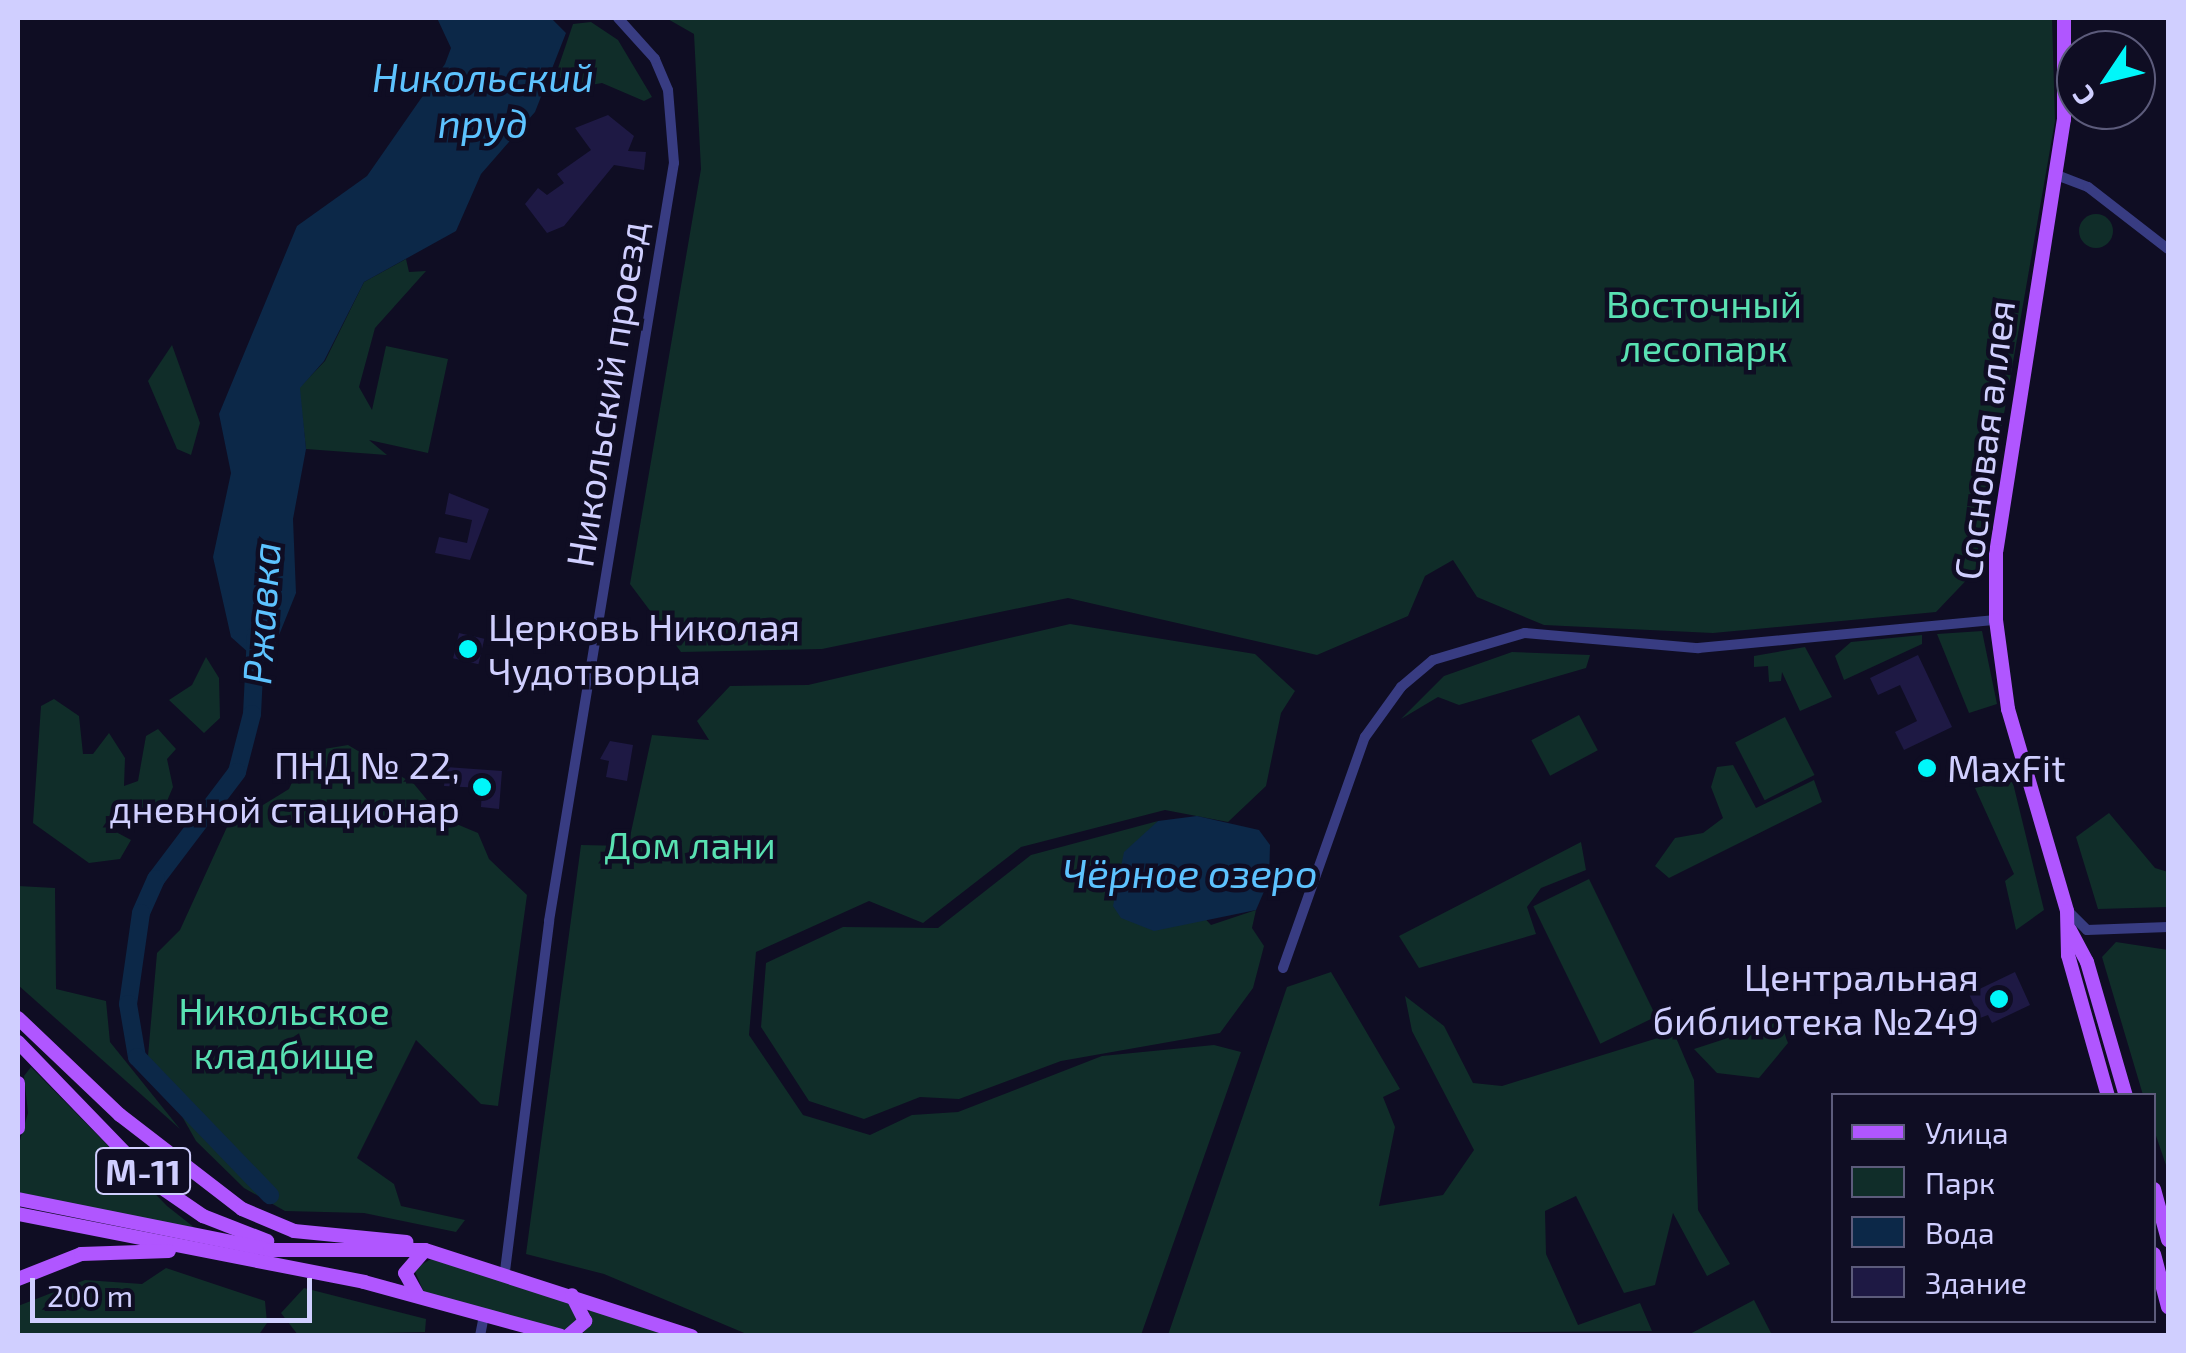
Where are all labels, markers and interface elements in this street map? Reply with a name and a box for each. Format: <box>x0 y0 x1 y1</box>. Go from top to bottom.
north arrow <box>2056 30 2156 130</box>
water label: Никольский пруд <box>372 52 594 146</box>
text: С <box>2064 80 2102 113</box>
street label: Никольский проезд <box>556 218 656 570</box>
park label: Восточный лесопарк <box>1606 281 1802 370</box>
street label: Сосновая аллея <box>1944 297 2024 583</box>
water label: Ржавка <box>231 540 289 686</box>
place label: Церковь Николая Чудотворца <box>488 604 800 694</box>
marker: Церковь Николая Чудотворца <box>457 638 479 660</box>
place label: ПНД № 22, дневной стационар <box>109 742 460 832</box>
place label: MaxFit <box>1947 745 2066 791</box>
marker: MaxFit <box>1916 757 1938 779</box>
marker: ПНД № 22, дневной стационар <box>469 774 495 800</box>
park label: Дом лани <box>604 822 776 868</box>
water label: Чёрное озеро <box>1062 848 1318 896</box>
place label: Центральная библиотека №249 <box>1652 954 1979 1044</box>
park label: Никольское кладбище <box>178 988 390 1078</box>
marker: Центральная библиотека №249 <box>1988 988 2010 1010</box>
legend <box>1831 1093 2156 1323</box>
text: Улица <box>1925 1114 2009 1150</box>
road number: М-11 <box>93 1141 193 1201</box>
text: Парк <box>1925 1164 1995 1200</box>
text: Вода <box>1925 1214 1995 1250</box>
scale bar <box>35 1258 318 1320</box>
text: Здание <box>1925 1264 2027 1300</box>
text: 200 m <box>47 1277 133 1313</box>

